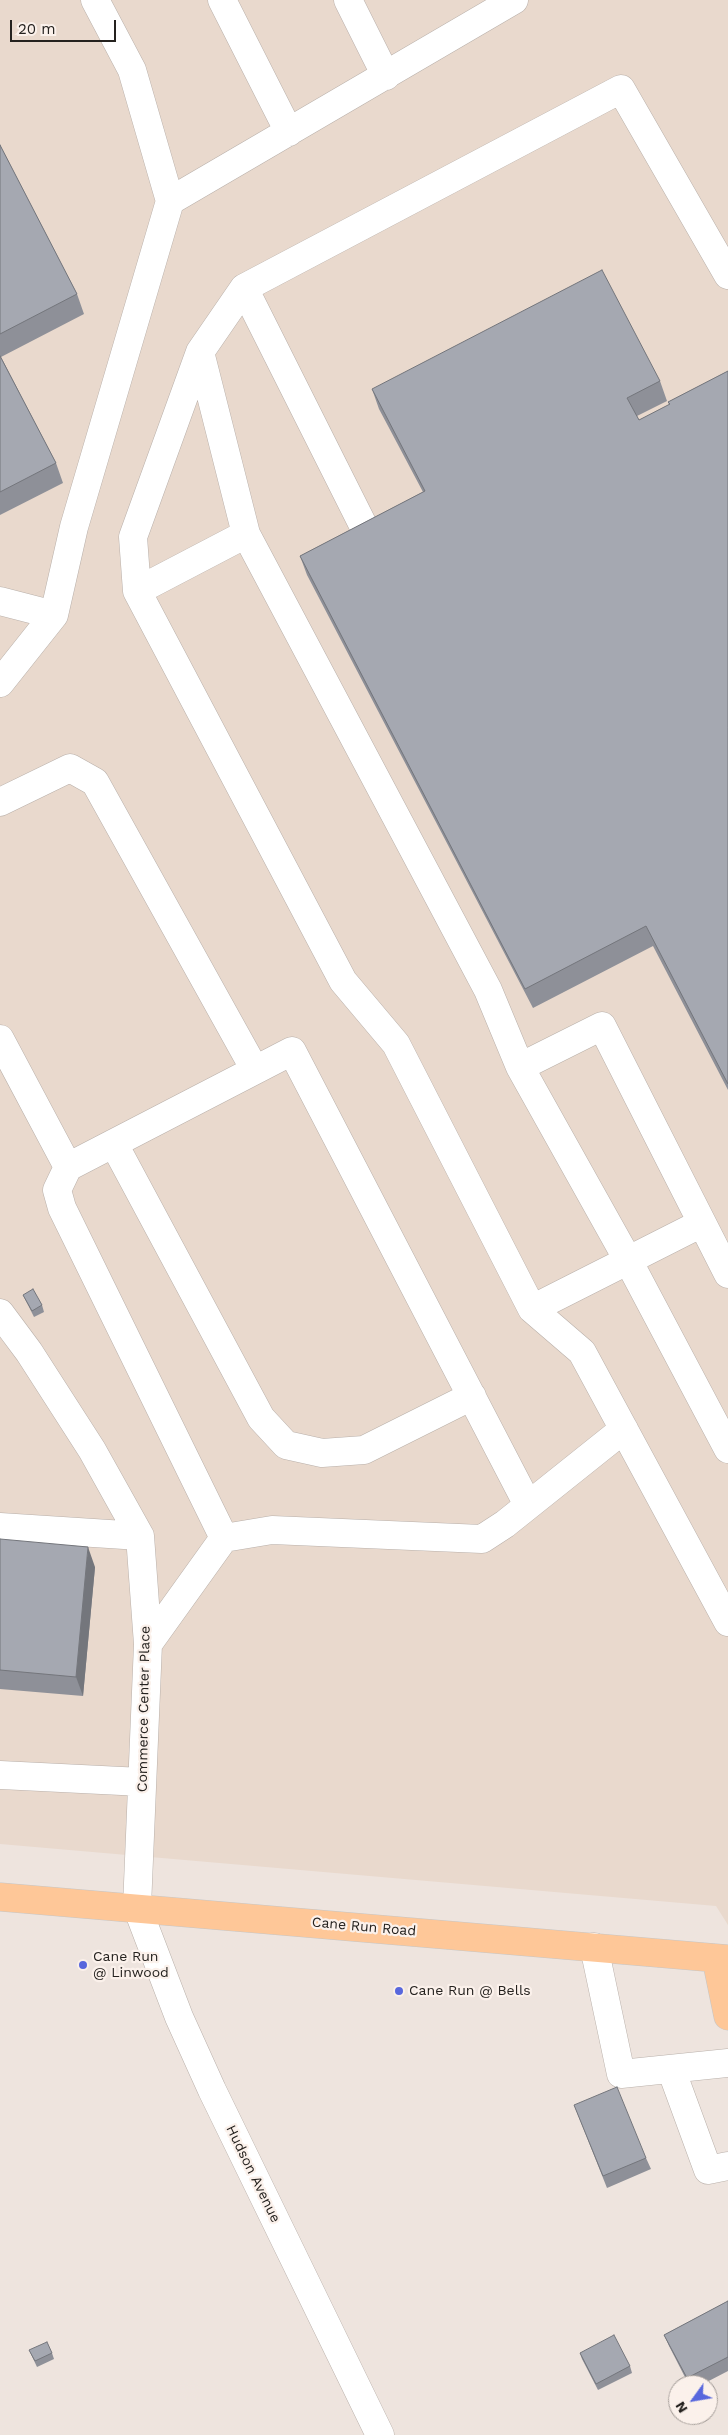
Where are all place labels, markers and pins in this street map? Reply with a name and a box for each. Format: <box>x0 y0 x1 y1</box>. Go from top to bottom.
place label: Cane Run @ Linwood <box>93 1949 169 1981</box>
marker: Cane Run @ Linwood <box>77 1959 89 1971</box>
place label: Cane Run @ Bells <box>409 1983 531 1999</box>
marker: Cane Run @ Bells <box>393 1985 405 1997</box>

